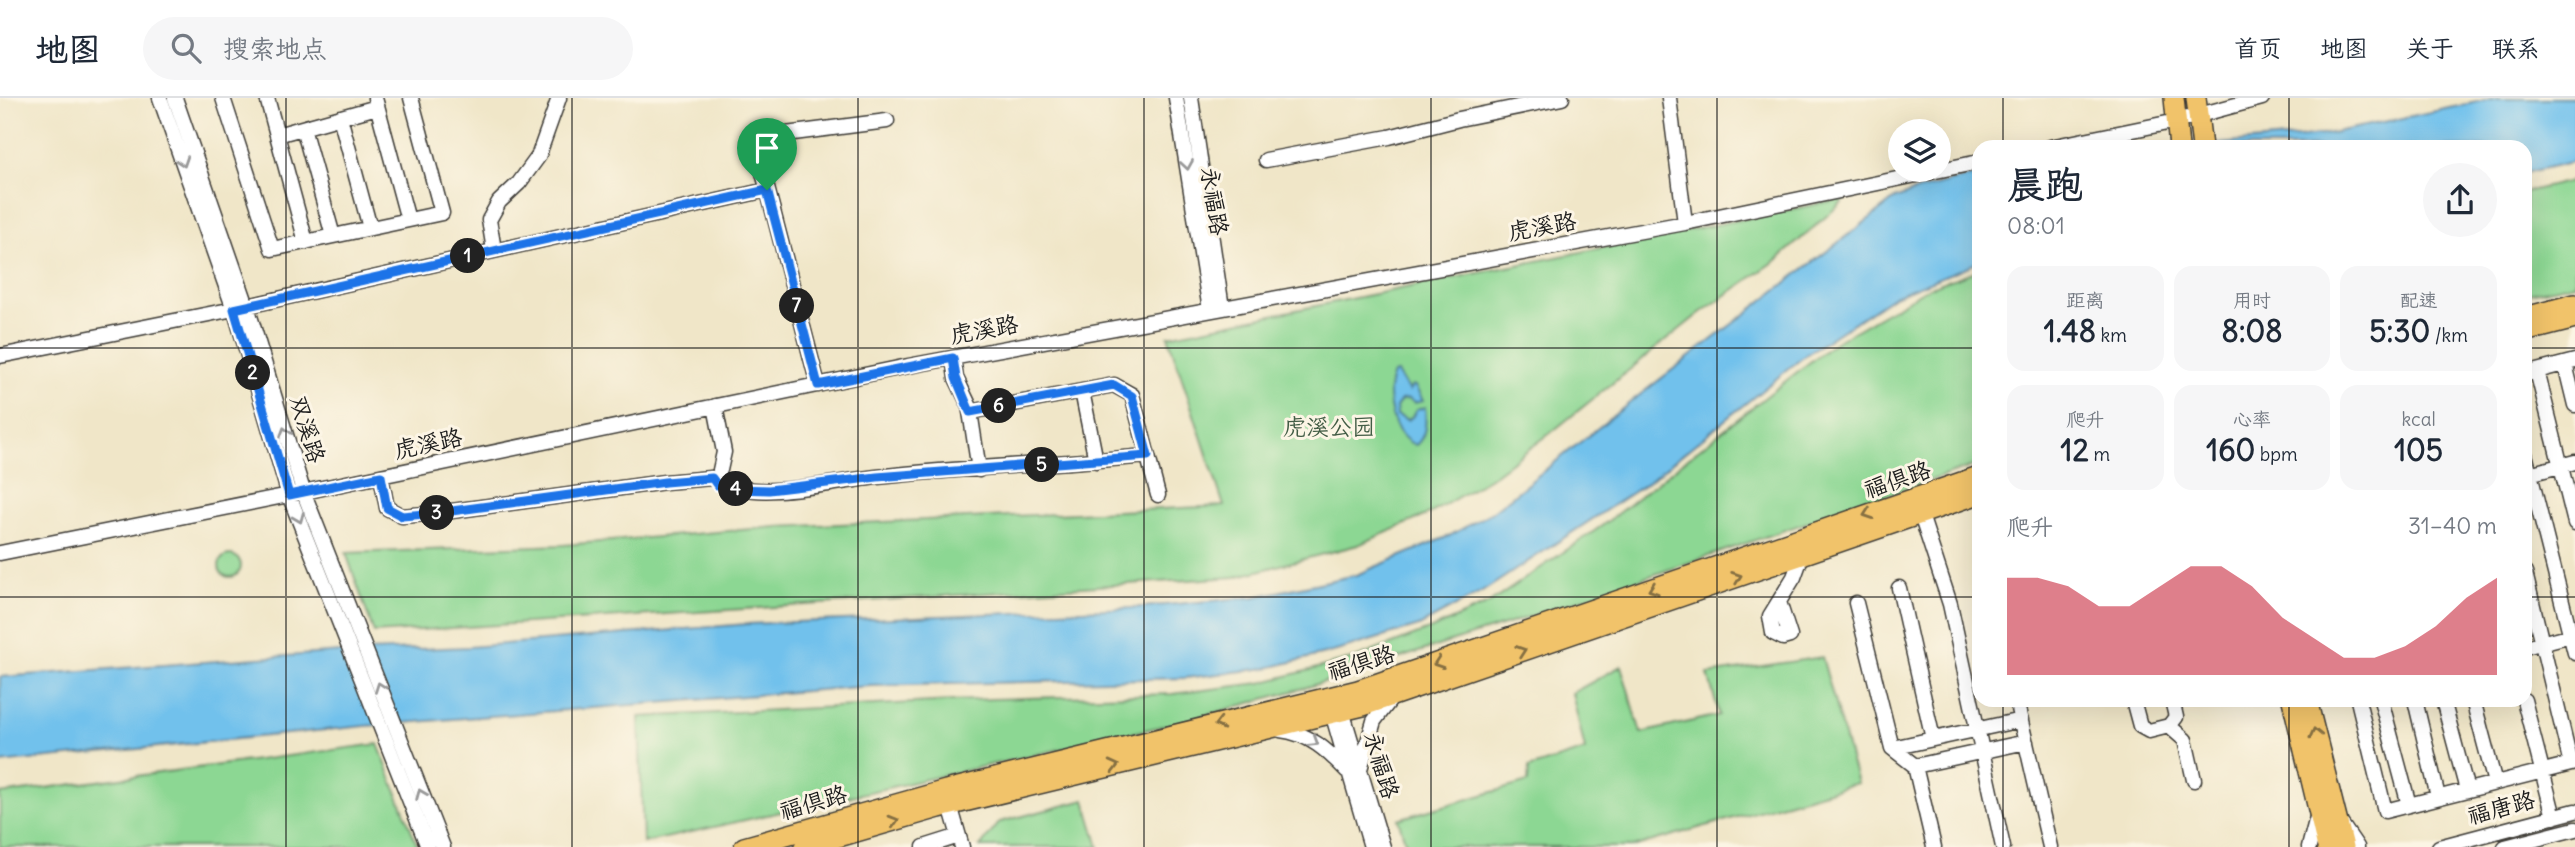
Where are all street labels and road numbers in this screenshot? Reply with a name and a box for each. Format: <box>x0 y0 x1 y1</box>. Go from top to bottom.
street label: 永福路 <box>1195 165 1235 237</box>
street label: 虎溪路 <box>1506 206 1578 246</box>
street label: 虎溪路 <box>948 309 1020 349</box>
street label: 双溪路 <box>284 392 332 466</box>
street label: 虎溪路 <box>391 422 465 464</box>
street label: 福俱路 <box>1860 454 1934 504</box>
street label: 福俱路 <box>1324 638 1398 686</box>
street label: 永福路 <box>1358 728 1406 802</box>
street label: 福俱路 <box>776 779 850 825</box>
street label: 福唐路 <box>2464 784 2538 830</box>

